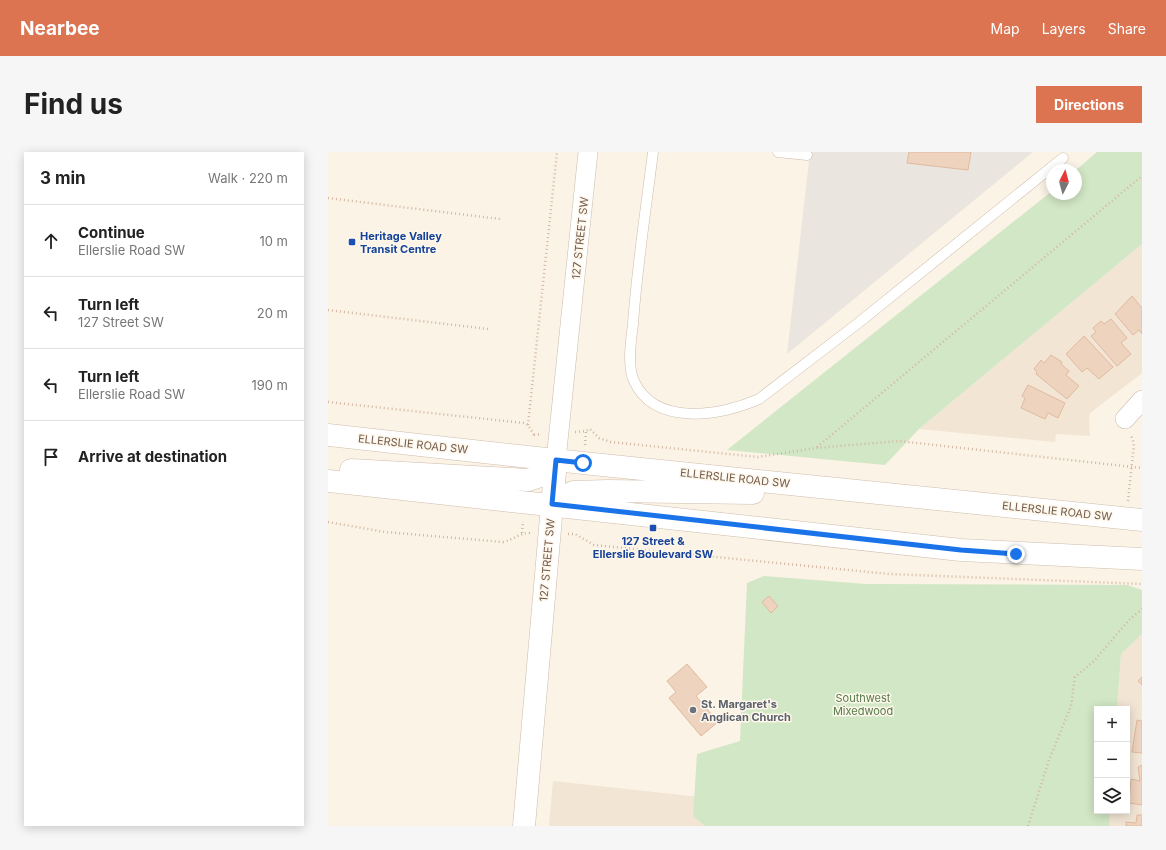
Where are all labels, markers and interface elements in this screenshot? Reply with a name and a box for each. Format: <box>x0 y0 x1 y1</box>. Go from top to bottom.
text: Nearbee <box>20 17 100 40</box>
text: Map <box>991 20 1020 37</box>
text: Layers <box>1042 20 1086 37</box>
text: Share <box>1108 20 1146 37</box>
button: Directions <box>1036 86 1142 123</box>
text: Find us <box>24 87 123 121</box>
north arrow <box>1046 164 1082 200</box>
text: 3 min <box>40 168 86 188</box>
text: Walk · 220 m <box>208 170 288 186</box>
street label: 127 STREET SW <box>569 196 591 280</box>
text: Continue <box>78 223 145 242</box>
place label: Heritage Valley Transit Centre <box>360 229 442 256</box>
icon: ahead <box>40 230 62 252</box>
text: 10 m <box>259 233 288 249</box>
marker: Heritage Valley Transit Centre <box>347 237 357 247</box>
text: Ellerslie Road SW <box>78 242 185 258</box>
text: Turn left <box>78 295 139 314</box>
icon: left <box>40 302 62 324</box>
text: 20 m <box>257 305 288 321</box>
text: 127 Street SW <box>78 314 164 330</box>
text: Turn left <box>78 367 139 386</box>
icon: left <box>40 374 62 396</box>
text: 190 m <box>251 377 288 393</box>
text: Ellerslie Road SW <box>78 386 185 402</box>
street label: ELLERSLIE ROAD SW <box>357 431 469 457</box>
icon: arrive <box>40 446 62 468</box>
text: Arrive at destination <box>78 447 227 466</box>
route start <box>574 454 592 472</box>
street label: ELLERSLIE ROAD SW <box>679 465 791 491</box>
street label: ELLERSLIE ROAD SW <box>1001 498 1113 524</box>
street label: 127 STREET SW <box>536 518 558 602</box>
marker: 127 Street & Ellerslie Boulevard SW <box>648 523 658 533</box>
place label: 127 Street & Ellerslie Boulevard SW <box>593 534 714 561</box>
route end <box>1007 545 1025 563</box>
park label: Southwest Mixedwood <box>833 691 893 718</box>
place label: St. Margaret's Anglican Church <box>701 697 791 724</box>
marker: St. Margaret's Anglican Church <box>688 705 698 715</box>
map controls <box>1094 706 1130 814</box>
button: + <box>1094 706 1130 742</box>
button: − <box>1094 742 1130 778</box>
button: layers <box>1094 778 1130 814</box>

